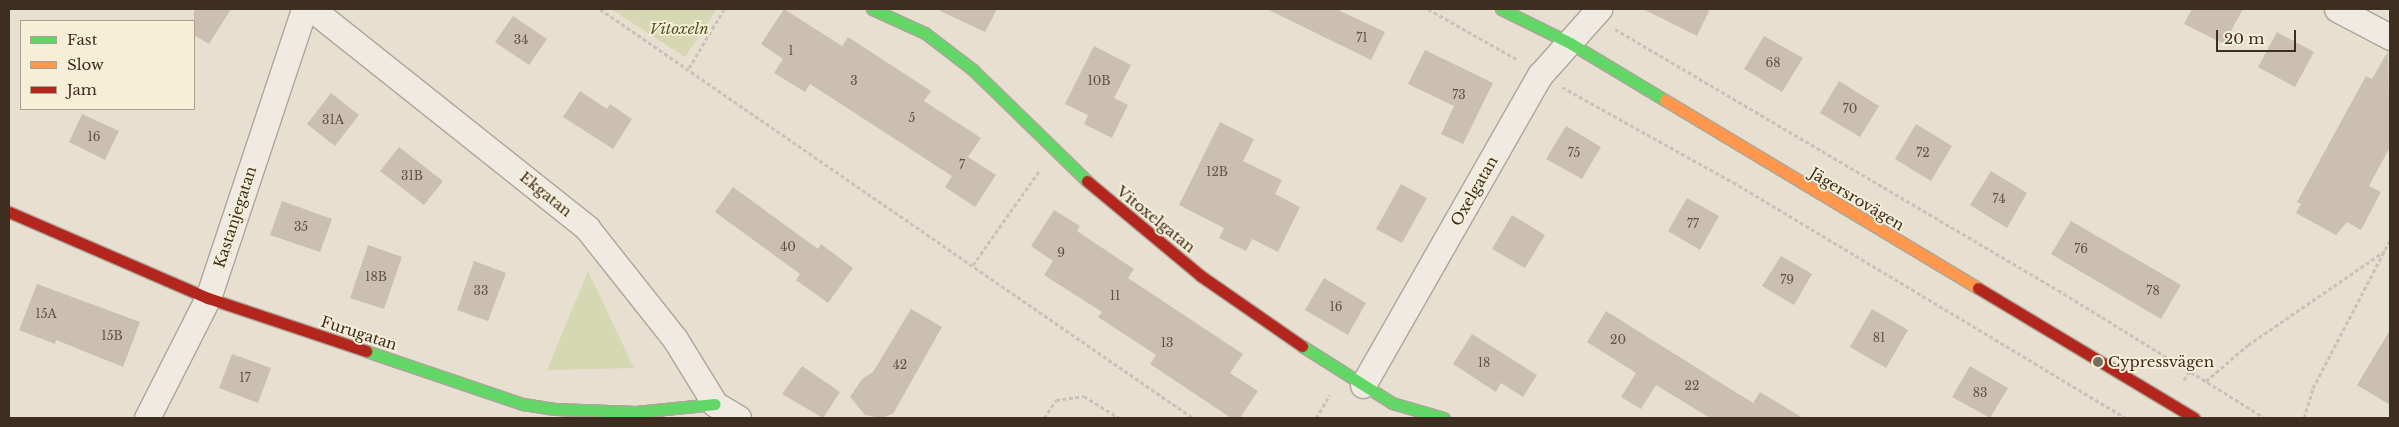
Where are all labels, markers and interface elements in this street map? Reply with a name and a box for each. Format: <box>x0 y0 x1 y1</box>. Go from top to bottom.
legend <box>20 20 195 110</box>
park label: Vitoxeln <box>649 20 709 38</box>
scale bar <box>2219 20 2299 52</box>
text: 20 m <box>2224 29 2264 48</box>
text: Fast <box>67 30 97 49</box>
house number: 71 <box>1356 31 1368 45</box>
house number: 34 <box>514 33 528 47</box>
house number: 1 <box>788 44 794 58</box>
text: Slow <box>67 55 104 74</box>
house number: 68 <box>1766 56 1780 70</box>
house number: 3 <box>850 74 858 88</box>
house number: 10B <box>1087 74 1111 88</box>
text: Jam <box>67 80 97 99</box>
house number: 73 <box>1452 88 1466 102</box>
house number: 70 <box>1843 102 1857 116</box>
house number: 5 <box>909 111 915 125</box>
house number: 31A <box>322 113 344 127</box>
house number: 16 <box>87 130 101 144</box>
house number: 75 <box>1568 146 1580 160</box>
house number: 72 <box>1916 146 1930 160</box>
street label: Oxelgatan <box>1447 153 1501 229</box>
house number: 7 <box>959 158 965 172</box>
street label: Kastanjegatan <box>210 164 260 270</box>
street label: Jägersrovägen <box>1807 164 1907 234</box>
house number: 12B <box>1206 165 1228 179</box>
street label: Ekgatan <box>516 168 576 220</box>
house number: 31B <box>401 169 423 183</box>
street label: Vitoxelgatan <box>1113 182 1199 256</box>
house number: 74 <box>1993 192 2005 206</box>
house number: 77 <box>1687 217 1699 231</box>
house number: 35 <box>294 220 308 234</box>
house number: 40 <box>780 240 796 254</box>
house number: 76 <box>2074 242 2088 256</box>
house number: 9 <box>1057 246 1065 260</box>
house number: 18B <box>365 270 387 284</box>
house number: 79 <box>1780 273 1794 287</box>
house number: 33 <box>474 284 488 298</box>
house number: 78 <box>2146 284 2160 298</box>
house number: 11 <box>1110 289 1120 303</box>
house number: 16 <box>1329 300 1343 314</box>
house number: 15A <box>35 307 57 321</box>
street label: Furugatan <box>319 312 399 354</box>
house number: 15B <box>101 329 123 343</box>
house number: 81 <box>1873 331 1885 345</box>
house number: 20 <box>1610 333 1626 347</box>
house number: 13 <box>1161 336 1173 350</box>
place label: Cypressvägen <box>2108 353 2214 371</box>
house number: 18 <box>1478 356 1490 370</box>
marker: Cypressvägen <box>2092 356 2104 368</box>
house number: 42 <box>893 358 907 372</box>
house number: 17 <box>239 371 251 385</box>
house number: 22 <box>1685 379 1699 393</box>
house number: 83 <box>1973 386 1987 400</box>

